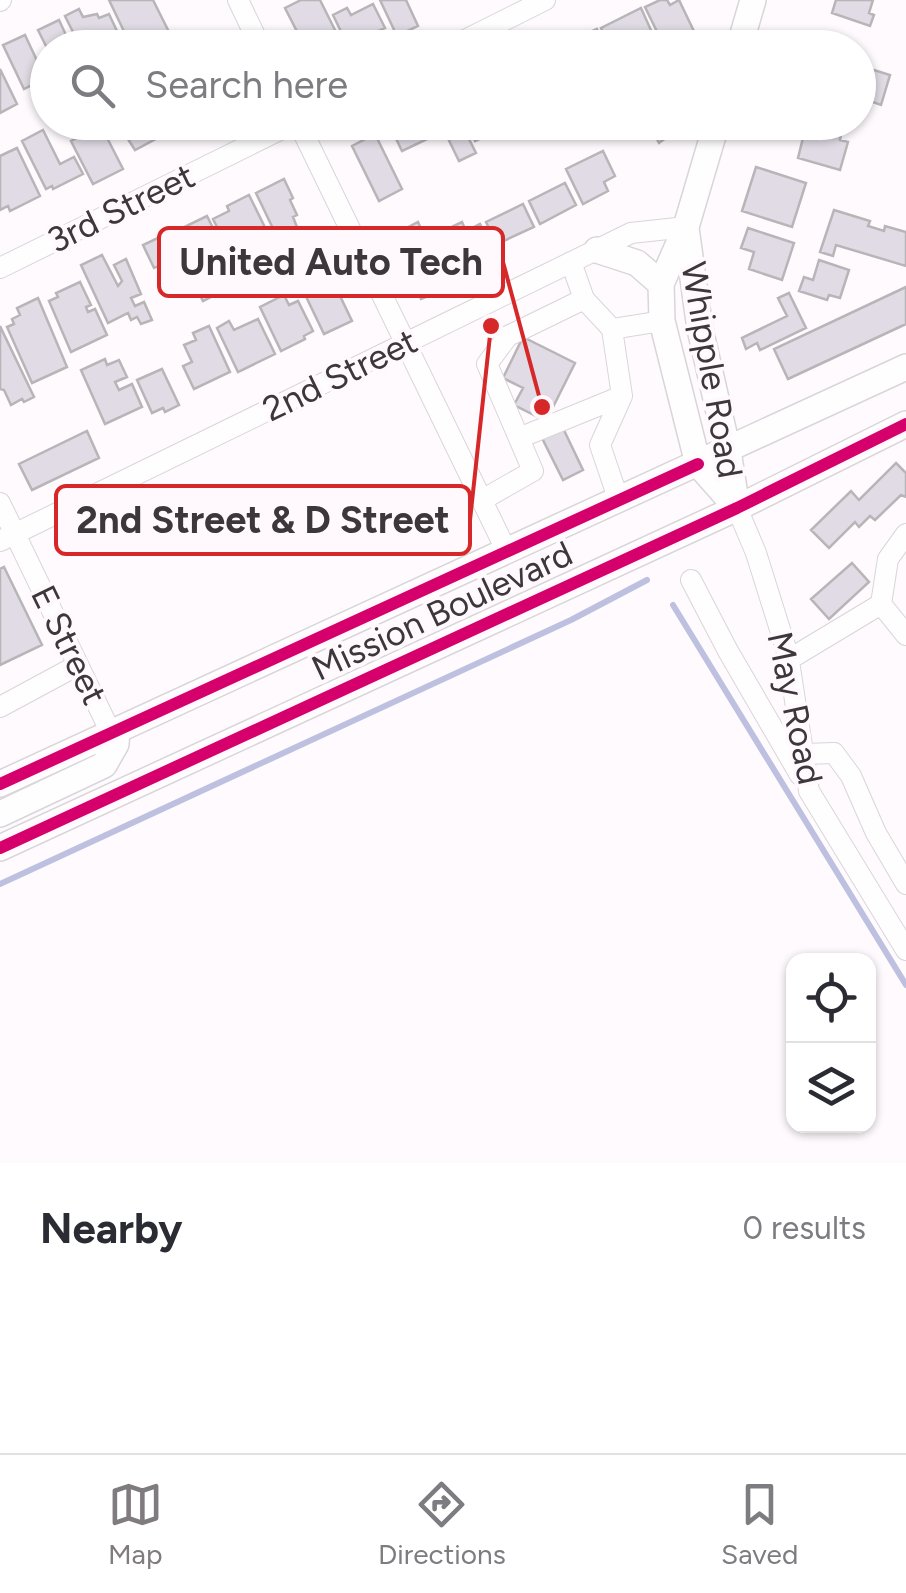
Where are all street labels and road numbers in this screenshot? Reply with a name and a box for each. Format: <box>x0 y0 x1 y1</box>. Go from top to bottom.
street label: 3rd Street <box>41 154 201 262</box>
street label: Whipple Road <box>672 259 752 481</box>
street label: 2nd Street <box>256 320 424 430</box>
street label: Mission Boulevard <box>305 532 579 690</box>
street label: E Street <box>22 579 116 711</box>
street label: May Road <box>758 628 832 788</box>

